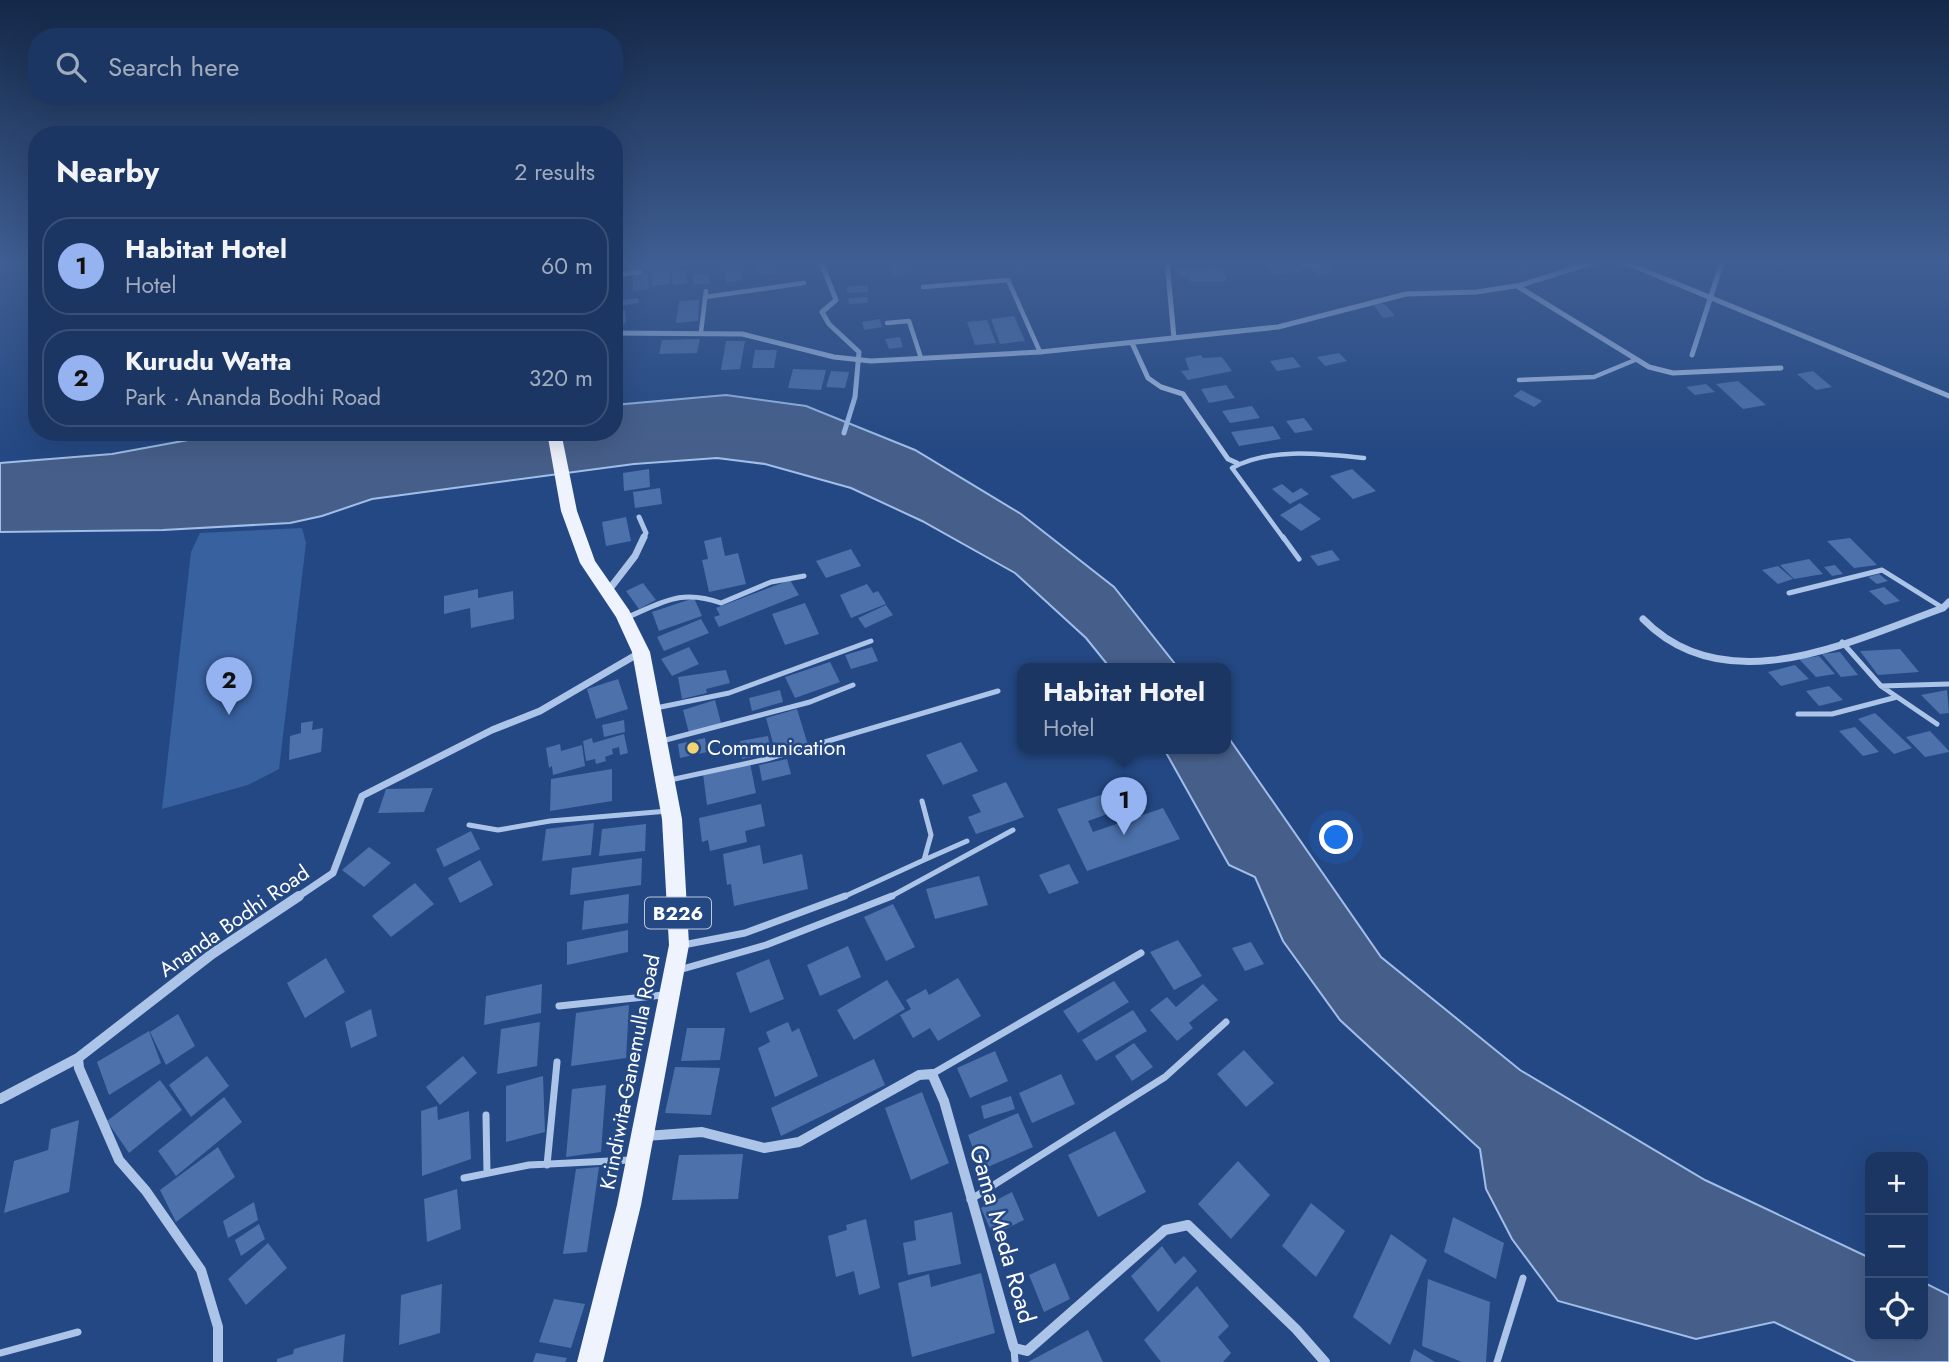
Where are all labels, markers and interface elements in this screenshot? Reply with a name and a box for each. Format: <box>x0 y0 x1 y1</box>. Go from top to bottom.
search box <box>28 28 623 105</box>
icon: search <box>52 48 90 86</box>
text: Search here <box>108 48 240 86</box>
text: Nearby <box>56 150 159 193</box>
text: 2 results <box>514 155 595 189</box>
text: Habitat Hotel <box>125 230 287 268</box>
text: 1 <box>75 249 87 283</box>
text: 60 m <box>541 249 593 283</box>
text: Hotel <box>125 268 177 302</box>
text: Kurudu Watta <box>125 342 291 380</box>
text: 2 <box>73 361 89 395</box>
text: 320 m <box>529 361 593 395</box>
text: Park · Ananda Bodhi Road <box>125 380 381 414</box>
pin: 2 <box>206 657 252 715</box>
popup <box>1017 663 1231 754</box>
text: Habitat Hotel <box>1043 673 1205 711</box>
text: Hotel <box>1043 711 1095 745</box>
place label: Communication <box>707 733 846 763</box>
marker: Communication <box>685 740 701 756</box>
pin: 1 <box>1101 777 1147 835</box>
your location <box>1319 820 1353 854</box>
street label: Ananda Bodhi Road <box>153 858 315 984</box>
road number: B226 <box>645 897 711 928</box>
street label: Krindiwita-Ganemulla Road <box>592 952 668 1192</box>
street label: Gama Meda Road <box>961 1141 1045 1327</box>
map controls <box>1865 1152 1928 1341</box>
button: + <box>1865 1152 1928 1215</box>
button: − <box>1865 1215 1928 1278</box>
button: locate <box>1865 1278 1928 1341</box>

